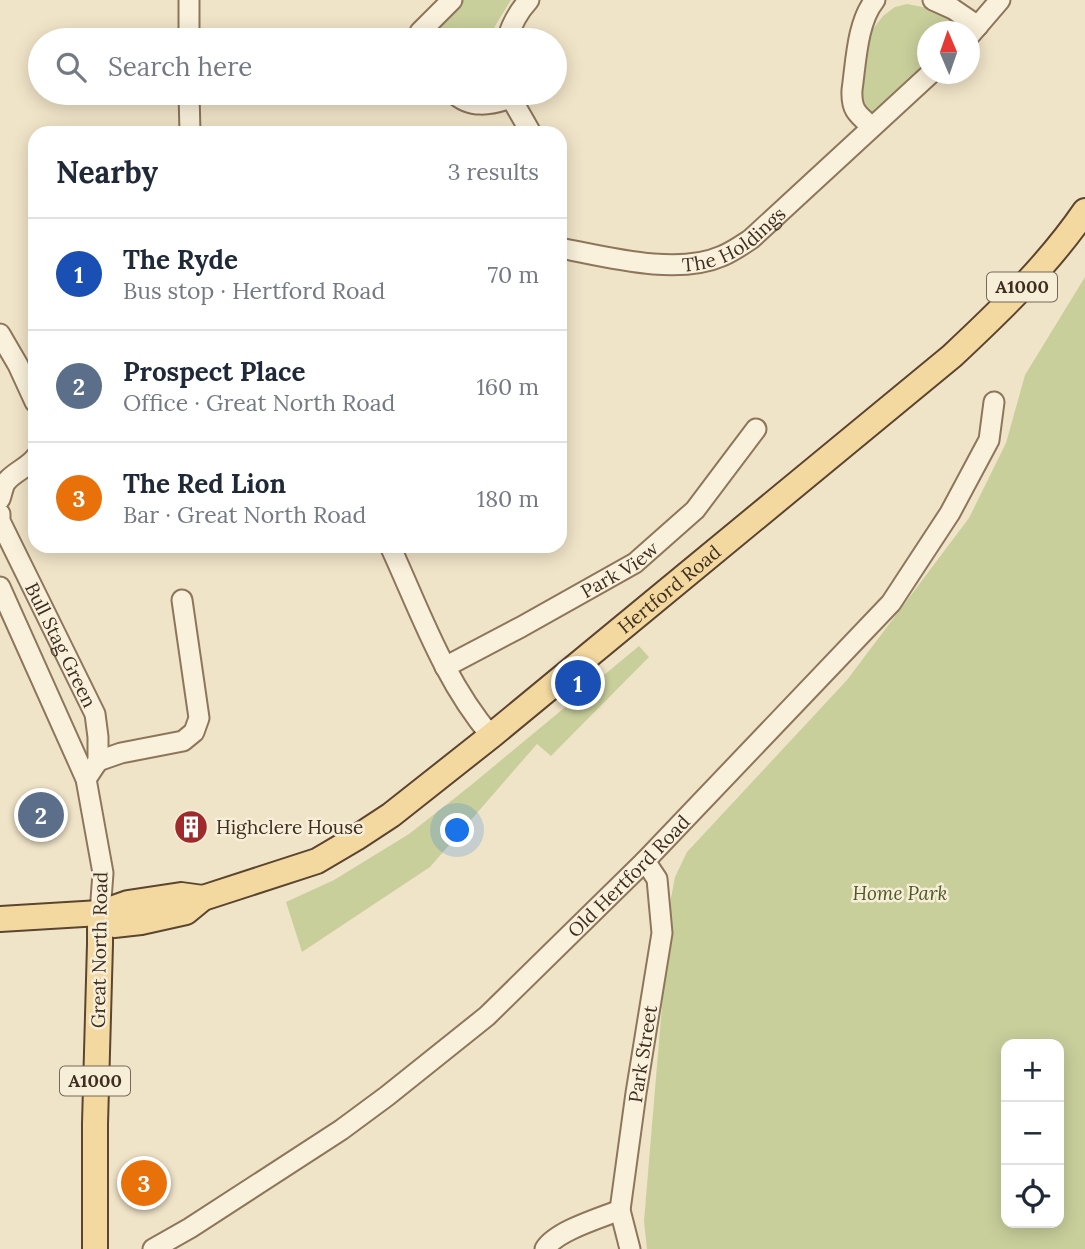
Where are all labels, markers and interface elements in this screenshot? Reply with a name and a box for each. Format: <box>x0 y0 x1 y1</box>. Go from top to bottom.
north arrow <box>917 21 980 84</box>
search box <box>28 28 567 105</box>
icon: search <box>52 48 90 86</box>
text: Search here <box>108 50 252 83</box>
text: Nearby <box>56 153 158 191</box>
text: 3 results <box>448 157 539 186</box>
street label: The Holdings <box>681 201 790 277</box>
text: The Ryde <box>123 243 238 276</box>
text: 1 <box>74 260 84 289</box>
text: 70 m <box>488 260 539 289</box>
road number: A1000 <box>987 272 1057 302</box>
text: Bus stop · Hertford Road <box>123 276 385 305</box>
text: Prospect Place <box>123 355 306 388</box>
text: 2 <box>73 372 85 401</box>
text: 160 m <box>476 372 539 401</box>
text: Office · Great North Road <box>123 388 395 417</box>
text: The Red Lion <box>123 467 286 500</box>
text: 3 <box>73 484 85 513</box>
text: 180 m <box>477 484 539 513</box>
text: Bar · Great North Road <box>123 500 366 529</box>
street label: Park View <box>576 536 664 603</box>
street label: Hertford Road <box>613 540 726 639</box>
street label: Bull Stag Green <box>20 578 102 711</box>
pin: 1 <box>555 657 601 709</box>
pin: 2 <box>18 789 64 841</box>
building icon: Highclere House <box>172 808 210 846</box>
street label: Old Hertford Road <box>563 810 695 942</box>
your location <box>440 813 474 847</box>
place label: Highclere House <box>216 815 363 839</box>
street label: Great North Road <box>86 872 112 1028</box>
park label: Home Park <box>853 881 948 905</box>
street label: Park Street <box>623 1003 662 1104</box>
map controls <box>1001 1039 1064 1228</box>
button: + <box>1001 1039 1064 1102</box>
road number: A1000 <box>60 1066 130 1096</box>
button: − <box>1001 1102 1064 1165</box>
pin: 3 <box>121 1157 167 1209</box>
button: locate <box>1001 1165 1064 1228</box>

